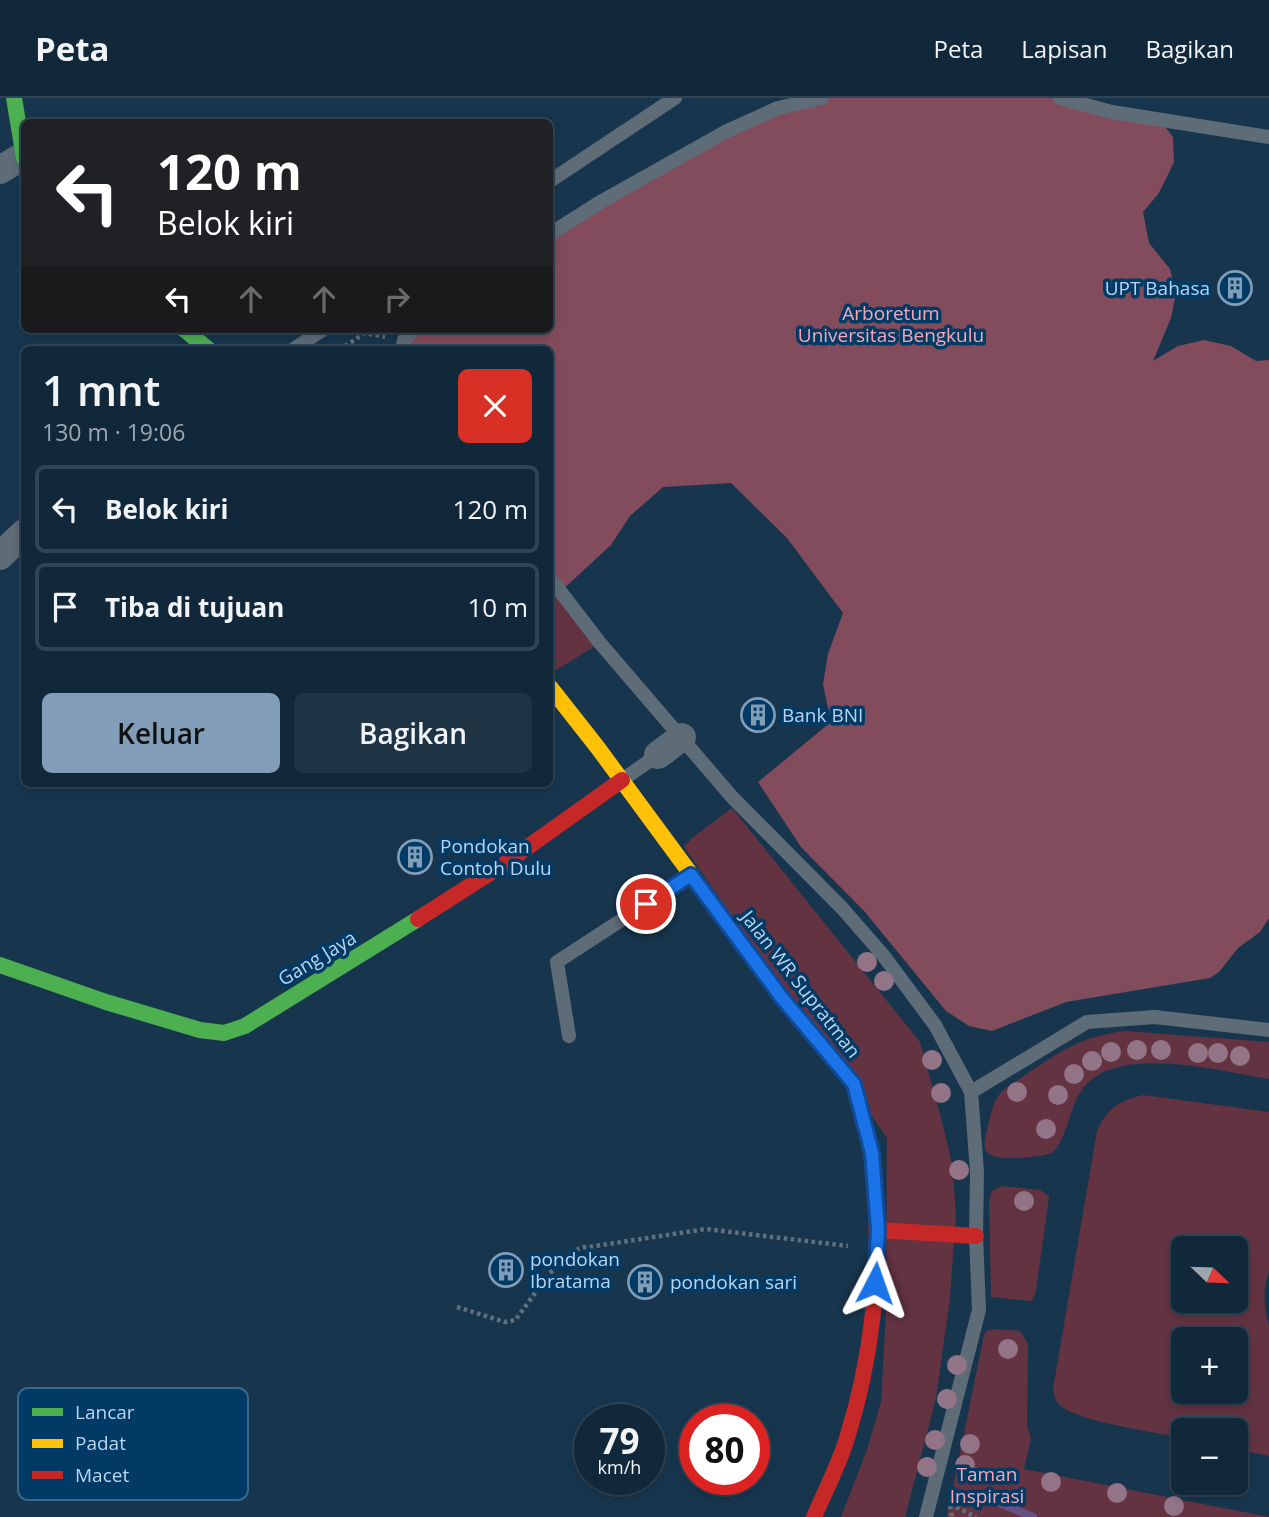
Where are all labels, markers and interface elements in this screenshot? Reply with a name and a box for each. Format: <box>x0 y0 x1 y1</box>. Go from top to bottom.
text: Peta <box>35 26 109 71</box>
text: Peta <box>933 32 983 65</box>
text: Lapisan <box>1021 32 1107 65</box>
text: Bagikan <box>1145 32 1234 65</box>
text: 120 m <box>157 138 302 204</box>
icon: left <box>42 147 133 238</box>
text: Belok kiri <box>157 201 294 244</box>
building icon: UPT Bahasa <box>1216 269 1254 307</box>
place label: UPT Bahasa <box>1105 275 1210 301</box>
icon: left <box>159 280 197 318</box>
icon: ahead <box>232 280 270 318</box>
icon: ahead <box>305 280 343 318</box>
icon: right <box>378 280 416 318</box>
park label: Arboretum Universitas Bengkulu <box>798 300 984 348</box>
text: 1 mnt <box>42 361 160 418</box>
button: close <box>458 369 532 443</box>
text: 130 m · 19:06 <box>42 416 185 448</box>
icon: left <box>46 490 84 528</box>
text: Belok kiri <box>105 491 229 527</box>
text: 120 m <box>453 491 528 527</box>
icon: arrive <box>46 588 84 626</box>
text: Tiba di tujuan <box>105 589 284 625</box>
text: 10 m <box>467 589 528 625</box>
button: Keluar <box>42 693 280 773</box>
button: Bagikan <box>294 693 532 773</box>
building icon: Bank BNI <box>739 696 777 734</box>
place label: Bank BNI <box>782 702 863 728</box>
place label: Pondokan Contoh Dulu <box>440 833 552 881</box>
building icon: Pondokan Contoh Dulu <box>396 838 434 876</box>
pin <box>616 874 676 934</box>
icon: arrive <box>627 885 665 923</box>
street label: Jalan WR Supratman <box>734 903 867 1063</box>
street label: Gang Jaya <box>273 924 361 992</box>
north arrow <box>1171 1236 1248 1312</box>
map controls <box>1171 1236 1248 1495</box>
place label: pondokan Ibratama <box>530 1246 620 1294</box>
position arrow <box>838 1246 912 1320</box>
building icon: pondokan Ibratama <box>487 1251 525 1289</box>
building icon: pondokan sari <box>626 1263 664 1301</box>
place label: pondokan sari <box>670 1269 797 1295</box>
button: + <box>1171 1327 1248 1404</box>
legend <box>18 1388 248 1500</box>
text: Lancar <box>75 1399 135 1425</box>
speed limit sign: 80 <box>679 1404 770 1495</box>
text: 79 <box>599 1417 640 1464</box>
button: − <box>1171 1418 1248 1495</box>
text: Padat <box>75 1430 126 1456</box>
text: km/h <box>598 1455 641 1479</box>
park label: Taman Inspirasi <box>950 1461 1024 1509</box>
text: Macet <box>75 1462 129 1488</box>

